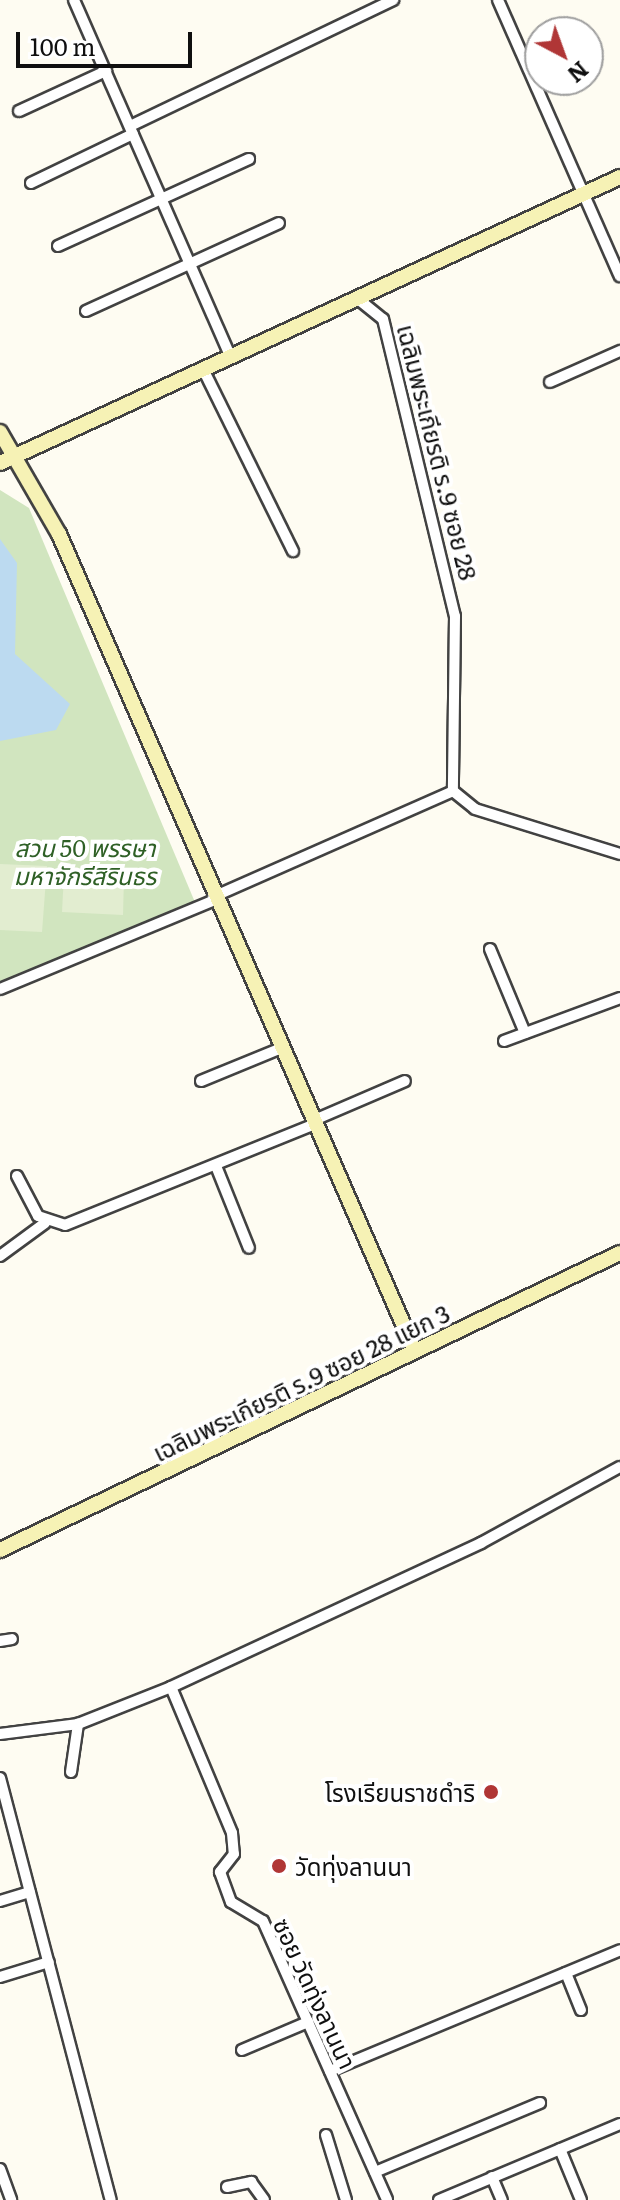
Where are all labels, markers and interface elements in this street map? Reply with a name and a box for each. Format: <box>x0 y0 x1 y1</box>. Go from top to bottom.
scale bar <box>20 16 196 66</box>
north arrow <box>524 16 604 96</box>
text: 100 m <box>30 28 96 63</box>
text: N <box>561 54 597 91</box>
street label: เฉลิมพระเกียรติ ร.9 ซอย 28 <box>392 321 484 583</box>
park label: สวน 50 พรรษา มหาจักรีสิรินธร <box>14 833 156 889</box>
street label: เฉลิมพระเกียรติ ร.9 ซอย 28 แยก 3 <box>148 1297 454 1467</box>
place label: โรงเรียนราชดำริ <box>325 1778 475 1806</box>
marker: โรงเรียนราชดำริ <box>482 1783 500 1801</box>
place label: วัดทุ่งลานนา <box>295 1852 412 1880</box>
marker: วัดทุ่งลานนา <box>270 1857 288 1875</box>
street label: ซอย วัดทุ่งลานนา <box>269 1913 363 2073</box>

